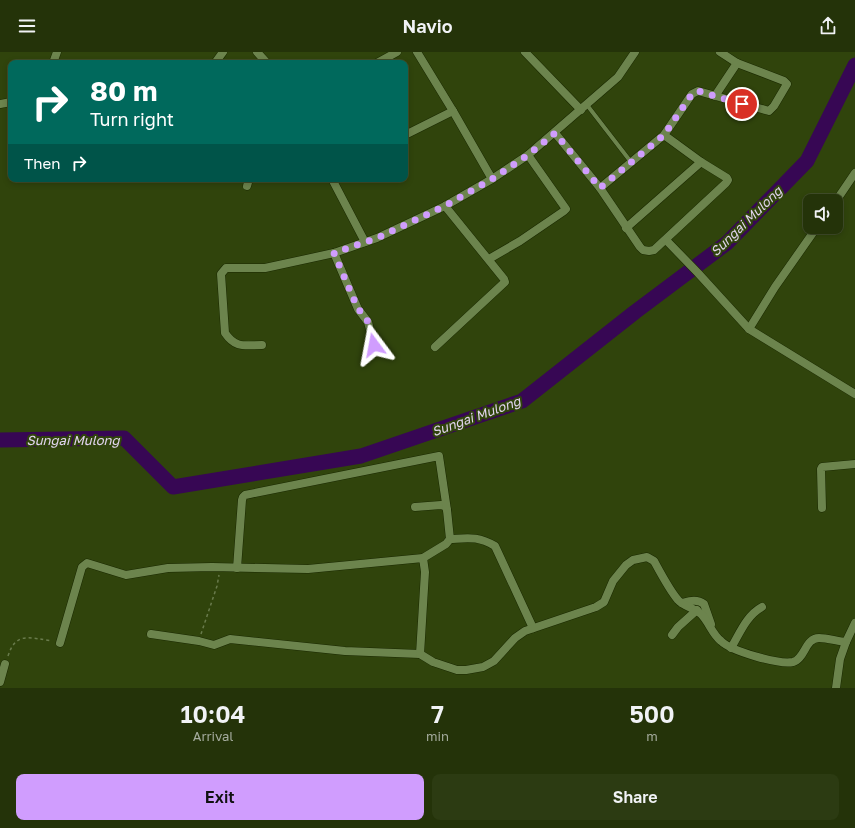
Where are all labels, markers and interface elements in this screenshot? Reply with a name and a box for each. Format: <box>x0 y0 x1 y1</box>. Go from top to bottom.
icon: menu <box>16 15 38 37</box>
text: Navio <box>403 15 452 37</box>
icon: share <box>817 15 839 37</box>
text: 80 m <box>90 74 158 107</box>
icon: right <box>24 76 76 128</box>
pin <box>725 87 759 121</box>
icon: arrive <box>731 93 753 115</box>
text: Turn right <box>90 108 174 130</box>
icon: right <box>68 152 90 174</box>
text: Then <box>24 154 60 172</box>
water label: Sungai Mulong <box>707 182 786 259</box>
map controls <box>803 194 843 234</box>
button: sound <box>803 194 843 234</box>
position arrow <box>353 324 395 366</box>
water label: Sungai Mulong <box>430 392 523 439</box>
water label: Sungai Mulong <box>26 432 121 448</box>
text: 10:04 <box>180 699 246 728</box>
text: 7 <box>431 699 444 728</box>
text: 500 <box>629 699 675 728</box>
text: Arrival <box>193 728 233 744</box>
text: min <box>426 728 449 744</box>
text: m <box>646 728 658 744</box>
button: Exit <box>16 774 424 820</box>
button: Share <box>432 774 839 820</box>

